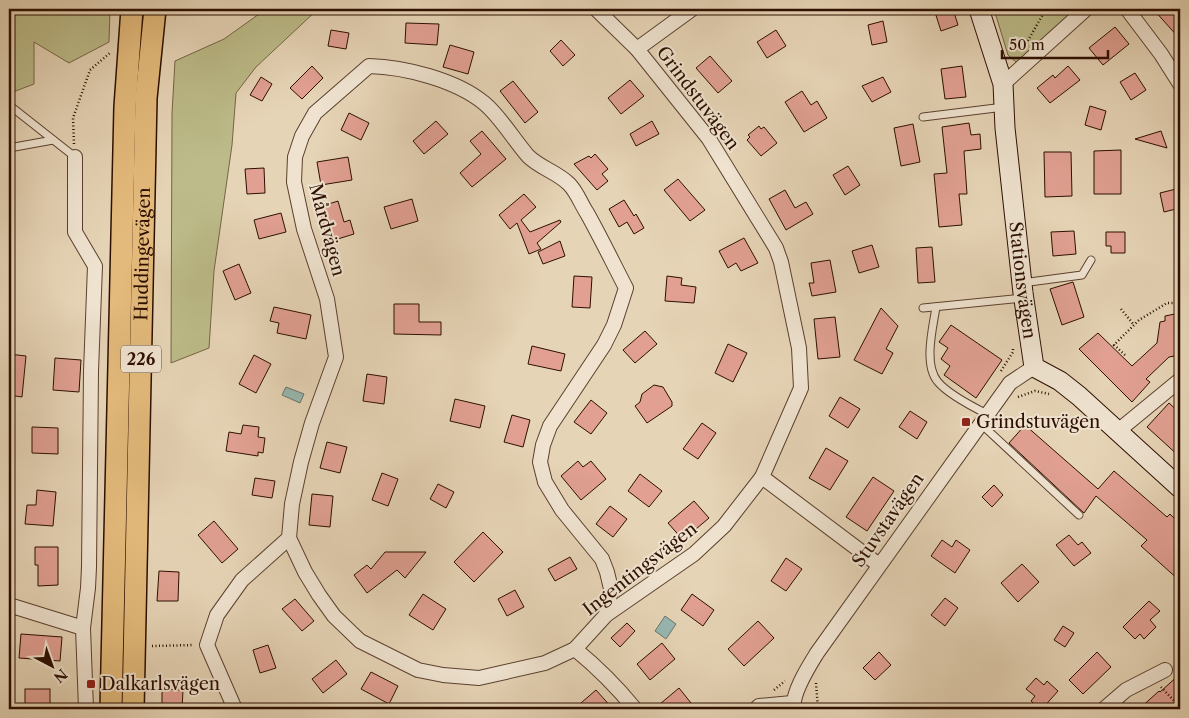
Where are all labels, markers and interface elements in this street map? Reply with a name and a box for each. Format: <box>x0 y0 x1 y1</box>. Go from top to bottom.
scale bar <box>1002 28 1108 60</box>
text: 50 m <box>1009 35 1045 54</box>
street label: Grindstuvägen <box>652 42 744 154</box>
street label: Mårdvägen <box>304 181 350 279</box>
street label: Huddingevägen <box>130 187 155 321</box>
street label: Stationsvägen <box>1004 220 1041 340</box>
road number: 226 <box>121 346 161 372</box>
place label: Grindstuvägen <box>976 411 1100 433</box>
marker: Grindstuvägen <box>960 416 972 428</box>
street label: Stuvstavägen <box>847 469 929 571</box>
street label: Ingentingsvägen <box>579 518 701 620</box>
north arrow <box>28 640 78 690</box>
text: N <box>50 665 71 687</box>
place label: Dalkarlsvägen <box>101 673 220 695</box>
marker: Dalkarlsvägen <box>85 678 97 690</box>

